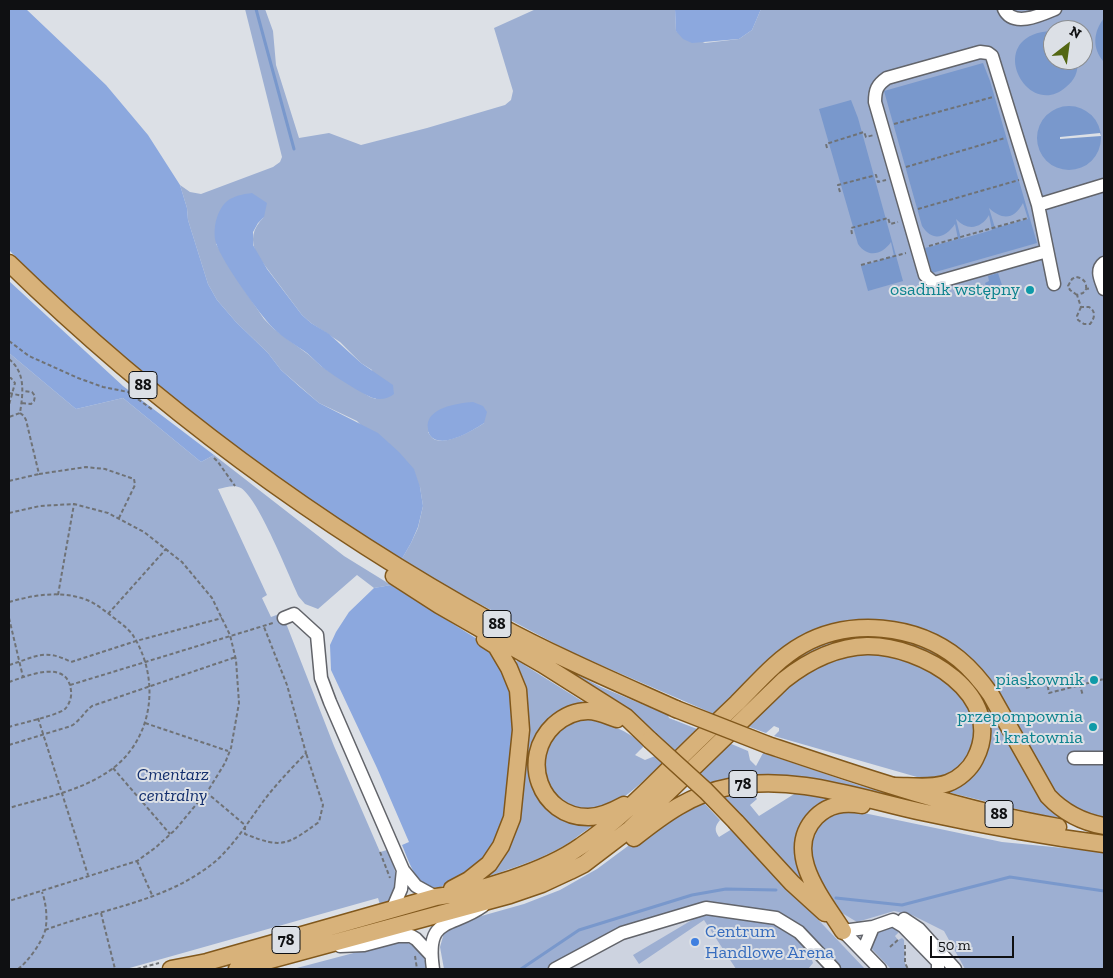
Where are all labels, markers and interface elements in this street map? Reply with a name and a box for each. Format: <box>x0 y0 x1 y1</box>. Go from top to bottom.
north arrow <box>1043 20 1093 70</box>
text: N <box>1066 22 1084 42</box>
place label: osadnik wstępny <box>890 279 1020 301</box>
marker: osadnik wstępny <box>1024 284 1036 296</box>
road number: 88 <box>129 372 157 398</box>
road number: 88 <box>483 610 511 638</box>
place label: piaskownik <box>996 669 1084 691</box>
marker: piaskownik <box>1088 674 1100 686</box>
place label: przepompownia i kratownia <box>957 706 1083 749</box>
marker: przepompownia i kratownia <box>1087 721 1099 733</box>
park label: Cmentarz centralny <box>137 764 209 806</box>
road number: 78 <box>729 771 757 798</box>
road number: 88 <box>985 801 1013 828</box>
place label: Centrum Handlowe Arena <box>705 921 834 964</box>
road number: 78 <box>272 926 300 954</box>
scale bar <box>933 926 1017 958</box>
marker: Centrum Handlowe Arena <box>689 936 701 948</box>
text: 50 m <box>938 936 971 954</box>

